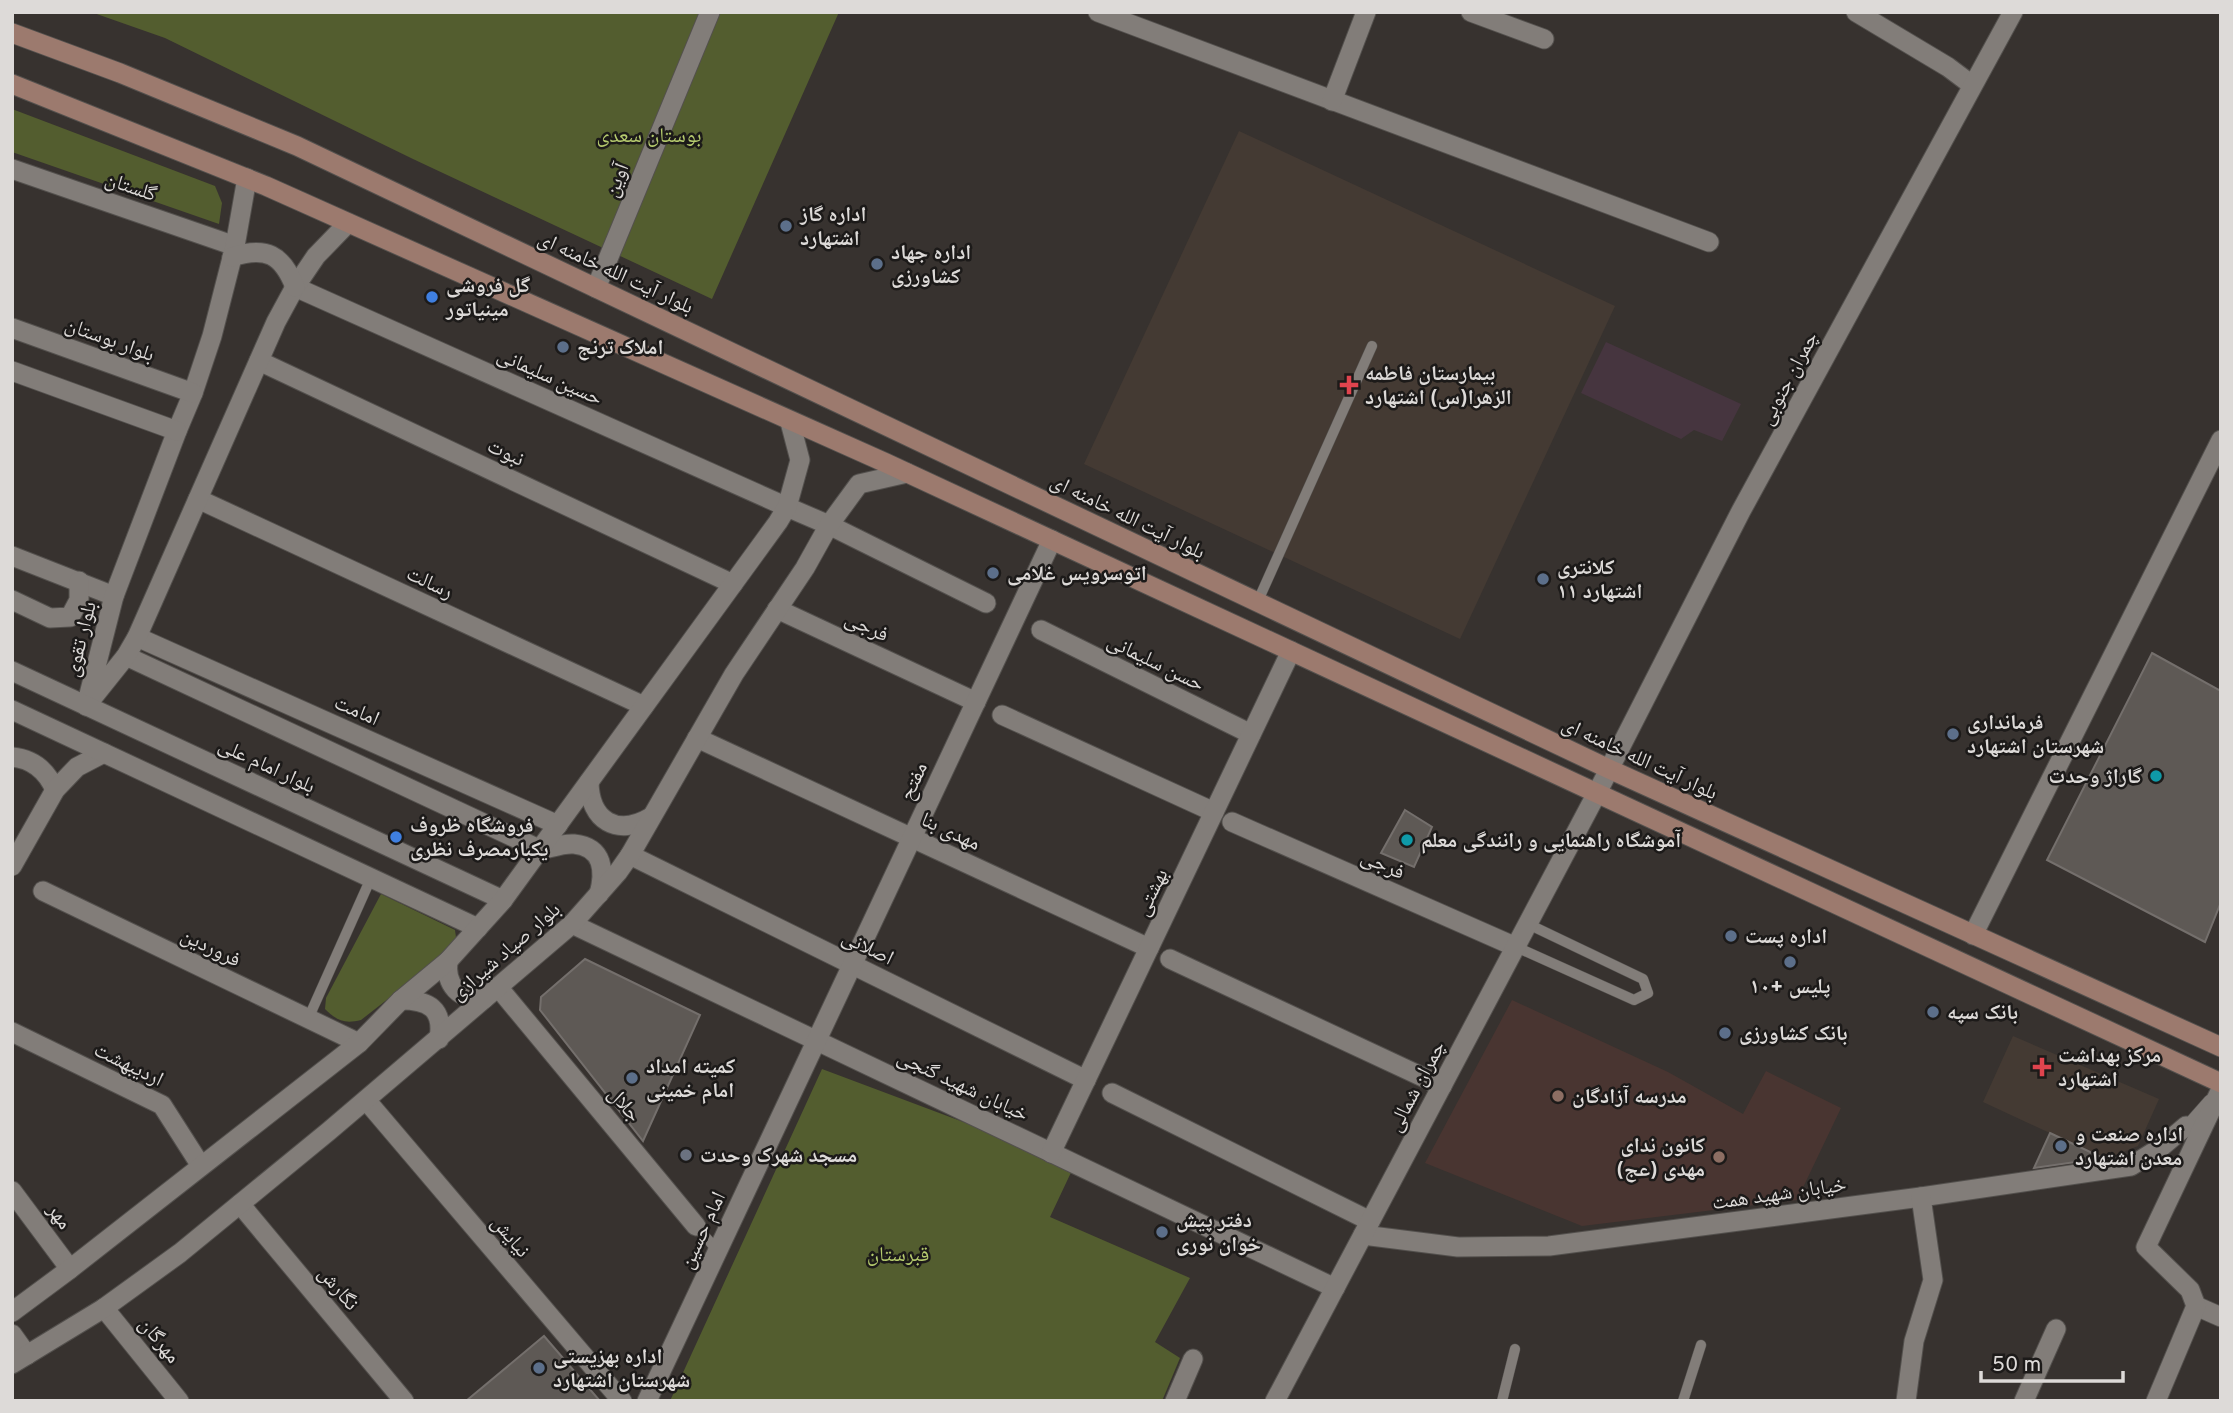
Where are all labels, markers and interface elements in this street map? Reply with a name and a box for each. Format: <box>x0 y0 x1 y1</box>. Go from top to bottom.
park label: بوستان سعدی <box>597 123 701 150</box>
street label: آوین <box>598 159 637 202</box>
street label: گلستان <box>101 166 160 209</box>
place label: اداره گاز اشتهارد <box>799 202 866 253</box>
marker: اداره گاز اشتهارد <box>778 218 794 234</box>
street label: بلوار آیت الله خامنه ای <box>533 225 698 321</box>
place label: اداره جهاد کشاورزی <box>891 240 971 291</box>
marker: اداره جهاد کشاورزی <box>869 256 885 272</box>
place label: گل فروشی مینیاتور <box>445 273 530 324</box>
marker: گل فروشی مینیاتور <box>424 289 440 305</box>
street label: بلوار بوستان <box>61 312 158 369</box>
street label: چمران جنوبی <box>1753 327 1825 430</box>
place label: املاک ترنج <box>577 335 663 362</box>
marker: املاک ترنج <box>555 339 571 355</box>
street label: حسین سلیمانی <box>492 342 606 413</box>
place label: بیمارستان فاطمه الزهرا(س) اشتهارد <box>1365 361 1512 412</box>
marker: بیمارستان فاطمه الزهرا(س) اشتهارد <box>1339 375 1359 395</box>
street label: نبوت <box>482 433 528 474</box>
street label: بلوار آیت الله خامنه ای <box>1046 468 1209 567</box>
place label: کلانتری ۱۱ اشتهارد <box>1557 555 1642 606</box>
street label: رسالت <box>402 561 457 606</box>
place label: اتوسرویس غلامی <box>1007 561 1147 588</box>
marker: اتوسرویس غلامی <box>985 565 1001 581</box>
marker: کلانتری ۱۱ اشتهارد <box>1535 571 1551 587</box>
street label: بلوار تقوی <box>59 599 104 680</box>
street label: فرجی <box>840 606 893 649</box>
street label: حسن سلیمانی <box>1102 628 1209 699</box>
street label: امامت <box>330 690 383 733</box>
place label: فرمانداری شهرستان اشتهارد <box>1967 710 2104 761</box>
street label: بلوار آیت الله خامنه ای <box>1557 711 1722 807</box>
marker: فرمانداری شهرستان اشتهارد <box>1945 726 1961 742</box>
street label: بلوار امام علی <box>214 732 319 801</box>
street label: مفتح <box>894 758 935 805</box>
place label: گاراژ وحدت <box>2048 764 2142 791</box>
marker: گاراژ وحدت <box>2148 768 2164 784</box>
street label: مهدی بنا <box>916 807 984 858</box>
place label: فروشگاه ظروف یکبارمصرف نظری <box>410 813 548 864</box>
place label: آموشگاه راهنمایی و رانندگی معلم <box>1421 828 1681 855</box>
marker: فروشگاه ظروف یکبارمصرف نظری <box>388 829 404 845</box>
marker: آموشگاه راهنمایی و رانندگی معلم <box>1399 832 1415 848</box>
street label: فرجی <box>1356 844 1408 887</box>
street label: بهشتی <box>1129 864 1175 921</box>
street label: بلوار صیاد شیرازی <box>445 897 567 1008</box>
street label: فروردین <box>176 922 245 974</box>
street label: اصلانی <box>837 924 898 972</box>
place label: اداره پست <box>1745 924 1827 951</box>
marker: اداره پست <box>1723 928 1739 944</box>
marker: پلیس +۱۰ <box>1782 954 1798 970</box>
place label: پلیس +۱۰ <box>1750 974 1830 1001</box>
place label: بانک سپه <box>1947 1000 2018 1027</box>
marker: بانک سپه <box>1925 1004 1941 1020</box>
place label: بانک کشاورزی <box>1739 1021 1848 1048</box>
marker: بانک کشاورزی <box>1717 1025 1733 1041</box>
street label: چمران شمالی <box>1382 1036 1453 1137</box>
street label: اردیبهشت <box>89 1037 168 1094</box>
place label: مرکز بهداشت اشتهارد <box>2058 1043 2161 1094</box>
street label: خیابان شهید گنجی <box>892 1044 1032 1129</box>
place label: کمیته امداد امام خمینی <box>646 1054 735 1105</box>
marker: مرکز بهداشت اشتهارد <box>2032 1057 2052 1077</box>
marker: کمیته امداد امام خمینی <box>624 1070 640 1086</box>
street label: جلال <box>601 1081 647 1128</box>
place label: مدرسه آزادگان <box>1572 1084 1687 1111</box>
marker: مدرسه آزادگان <box>1550 1088 1566 1104</box>
place label: اداره صنعت و معدن اشتهارد <box>2075 1122 2183 1173</box>
place label: کانون ندای مهدی (عج) <box>1616 1133 1705 1184</box>
marker: اداره صنعت و معدن اشتهارد <box>2053 1138 2069 1154</box>
place label: مسجد شهرک وحدت <box>700 1143 857 1170</box>
marker: مسجد شهرک وحدت <box>678 1147 694 1163</box>
marker: کانون ندای مهدی (عج) <box>1711 1149 1727 1165</box>
street label: خیابان شهید همت <box>1710 1172 1848 1217</box>
street label: امام حسین <box>674 1188 733 1274</box>
street label: مهر <box>40 1198 77 1235</box>
place label: دفتر پیش خوان نوری <box>1176 1208 1261 1259</box>
street label: نیایش <box>484 1210 535 1264</box>
marker: دفتر پیش خوان نوری <box>1154 1224 1170 1240</box>
park label: قبرستان <box>867 1242 929 1269</box>
street label: نگارش <box>311 1261 364 1317</box>
street label: مهرگان <box>132 1312 186 1370</box>
scale bar <box>1981 1340 2123 1384</box>
place label: اداره بهزیستی شهرستان اشتهارد <box>553 1344 690 1395</box>
text: 50 m <box>1992 1352 2041 1379</box>
marker: اداره بهزیستی شهرستان اشتهارد <box>531 1360 547 1376</box>

